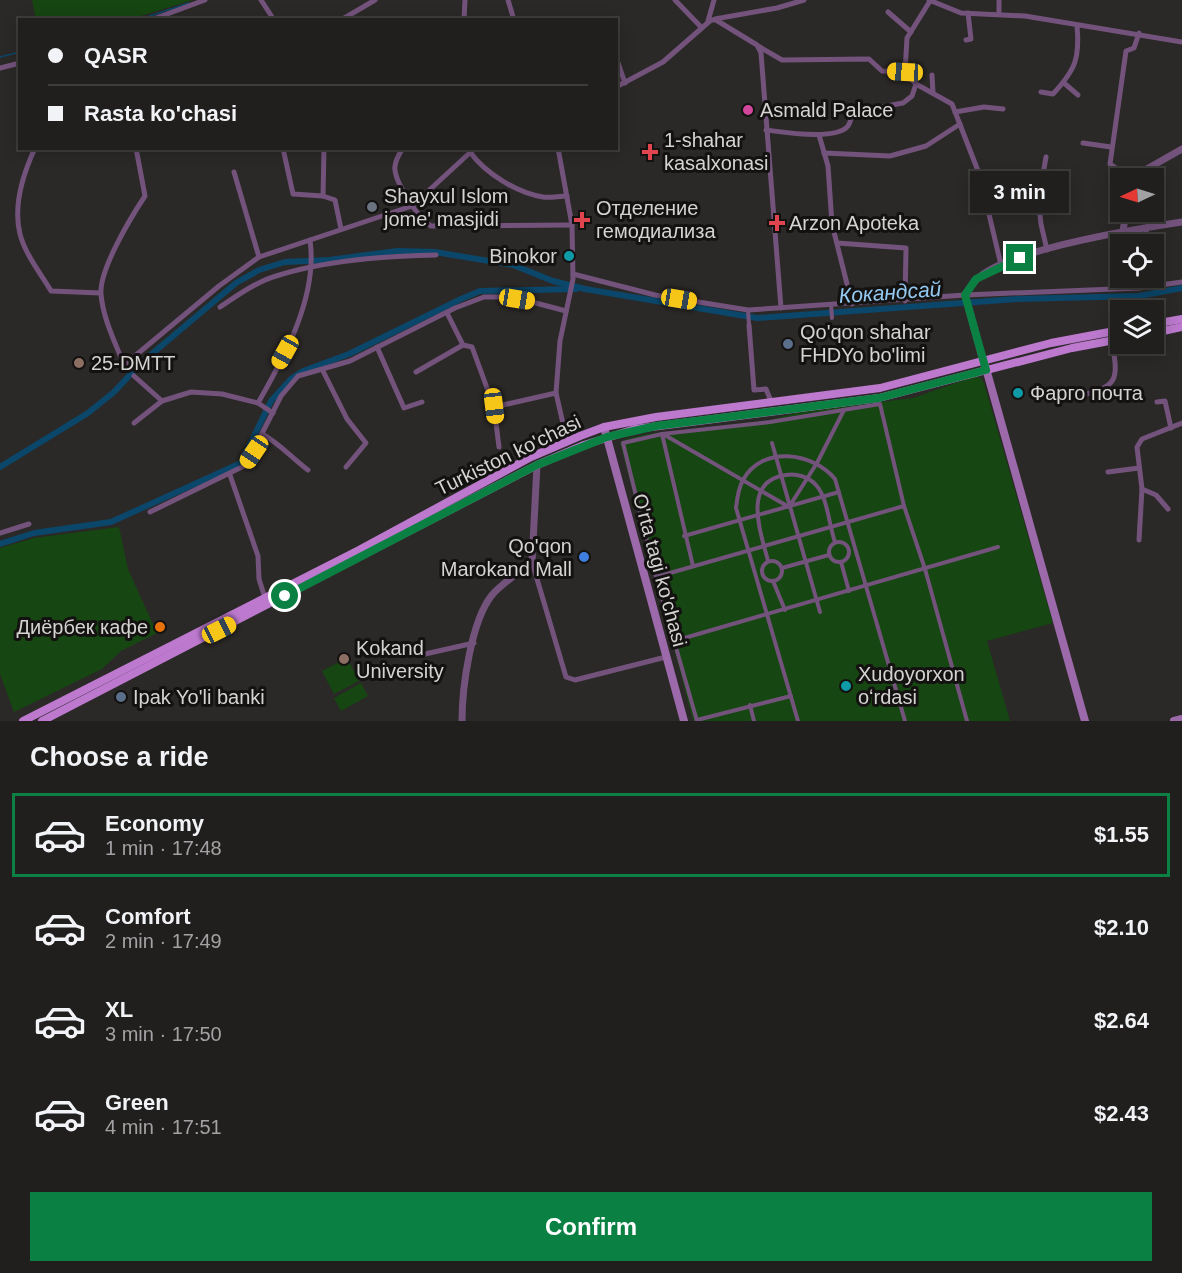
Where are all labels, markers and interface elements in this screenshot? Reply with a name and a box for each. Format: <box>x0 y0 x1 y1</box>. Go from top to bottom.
text: QASR <box>84 43 148 68</box>
car <box>887 62 923 82</box>
place label: Asmald Palace <box>760 99 893 121</box>
text: Rasta ko'chasi <box>84 101 237 126</box>
marker: Asmald Palace <box>741 103 755 117</box>
place label: 1-shahar kasalxonasi <box>664 129 769 174</box>
marker: 1-shahar kasalxonasi <box>641 143 659 161</box>
north arrow <box>1110 168 1164 222</box>
map controls <box>1110 168 1164 354</box>
callout: 3 min <box>970 171 1070 213</box>
text: 3 min <box>993 181 1046 203</box>
place label: Shayxul Islom jome' masjidi <box>383 185 509 230</box>
place label: Отделение гемодиализа <box>596 197 716 242</box>
marker: Shayxul Islom jome' masjidi <box>365 200 379 214</box>
marker: Отделение гемодиализа <box>573 211 591 229</box>
place label: Arzon Apoteka <box>789 212 920 234</box>
marker: Arzon Apoteka <box>770 216 784 230</box>
button: locate <box>1110 234 1164 288</box>
route end <box>1006 244 1033 271</box>
place label: Binokor <box>489 245 557 267</box>
marker: Binokor <box>562 249 576 263</box>
water label: Кокандсай <box>838 277 942 307</box>
car <box>498 287 536 311</box>
car <box>660 287 698 311</box>
button: layers <box>1110 300 1164 354</box>
place label: Qo'qon shahar FHDYo bo'limi <box>800 321 931 366</box>
car <box>268 332 302 372</box>
marker: Qo'qon shahar FHDYo bo'limi <box>781 337 795 351</box>
place label: 25-DMTT <box>91 352 175 374</box>
marker: 25-DMTT <box>72 356 86 370</box>
place label: Фарго почта <box>1030 382 1144 404</box>
marker: Фарго почта <box>1011 386 1025 400</box>
car <box>483 387 505 425</box>
street label: Turkiston ko'chasi <box>432 410 584 500</box>
car <box>236 432 272 472</box>
street label: O'rta tagi ko'chasi <box>629 491 691 649</box>
place label: Qo'qon Marokand Mall <box>441 535 572 580</box>
marker: Qo'qon Marokand Mall <box>577 550 591 564</box>
route start <box>271 582 298 609</box>
car <box>199 614 239 646</box>
place label: Диёрбек кафе <box>16 616 148 638</box>
marker: Диёрбек кафе <box>153 620 167 634</box>
place label: Kokand University <box>356 637 444 682</box>
marker: Kokand University <box>337 652 351 666</box>
place label: Xudoyorxon oʻrdasi <box>858 663 965 708</box>
marker: Xudoyorxon oʻrdasi <box>839 679 853 693</box>
place label: Ipak Yo'li banki <box>133 686 265 708</box>
marker: Ipak Yo'li banki <box>114 690 128 704</box>
text: Choose a ride <box>30 742 209 772</box>
icon: car <box>33 808 87 862</box>
text: Economy <box>105 811 204 836</box>
text: $1.55 <box>1094 822 1149 847</box>
text: 1 min · 17:48 <box>105 837 222 859</box>
icon: car <box>33 901 87 955</box>
text: Comfort <box>105 904 191 929</box>
text: $2.10 <box>1094 915 1149 940</box>
text: 2 min · 17:49 <box>105 930 222 952</box>
icon: car <box>33 994 87 1048</box>
text: XL <box>105 997 133 1022</box>
text: $2.64 <box>1094 1008 1149 1033</box>
text: 3 min · 17:50 <box>105 1023 222 1045</box>
icon: car <box>33 1087 87 1141</box>
text: Green <box>105 1090 169 1115</box>
text: $2.43 <box>1094 1101 1149 1126</box>
text: 4 min · 17:51 <box>105 1116 222 1138</box>
button: Confirm <box>30 1192 1152 1261</box>

